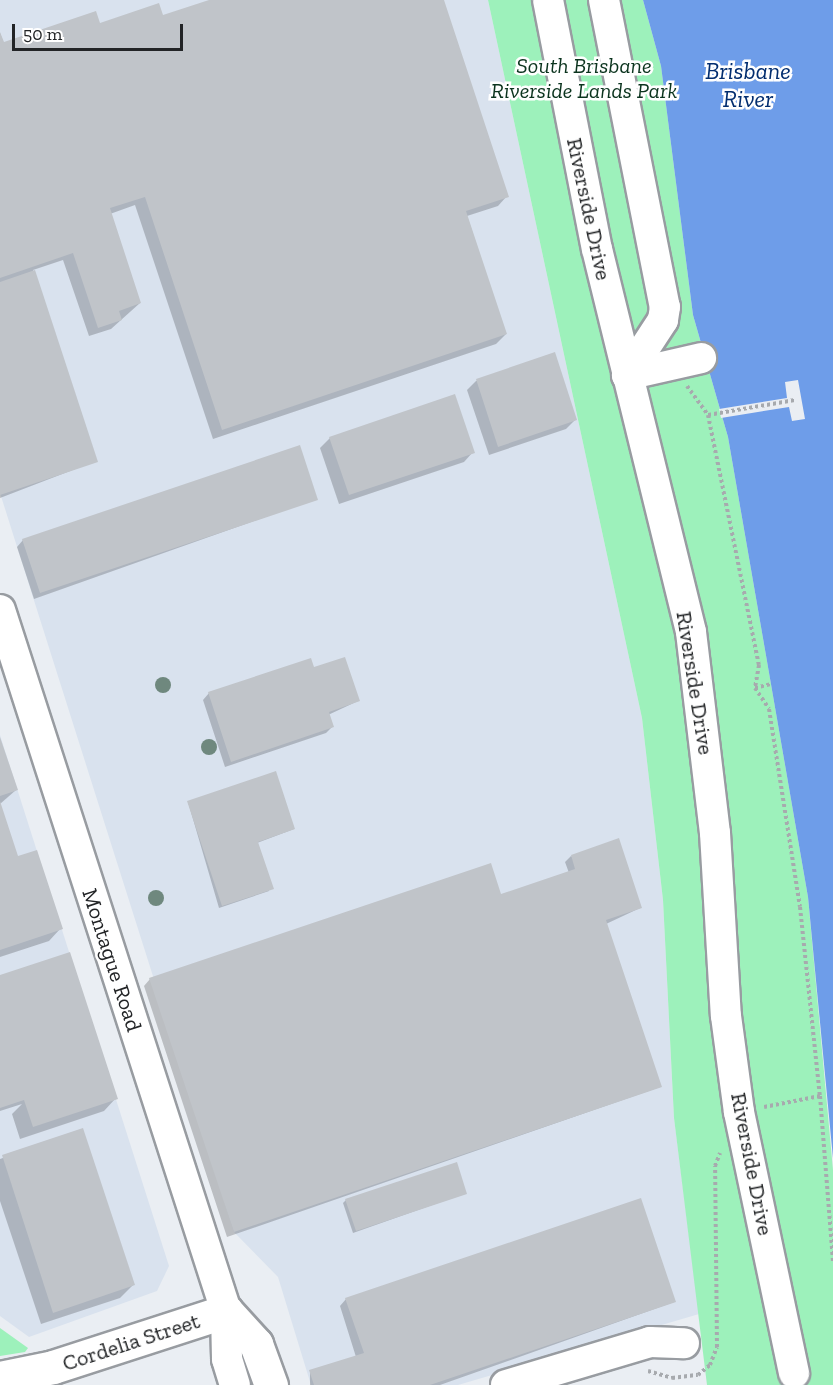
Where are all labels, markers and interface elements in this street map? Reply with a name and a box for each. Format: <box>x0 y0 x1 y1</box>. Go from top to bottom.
scale bar <box>15 12 186 50</box>
text: 50 m <box>23 23 62 45</box>
park label: South Brisbane Riverside Lands Park <box>491 52 677 104</box>
water label: Brisbane River <box>705 57 791 113</box>
street label: Riverside Drive <box>561 135 617 283</box>
street label: Riverside Drive <box>671 609 719 757</box>
street label: Montague Road <box>76 885 148 1035</box>
street label: Riverside Drive <box>725 1090 779 1238</box>
street label: Cordelia Street <box>59 1307 203 1377</box>

